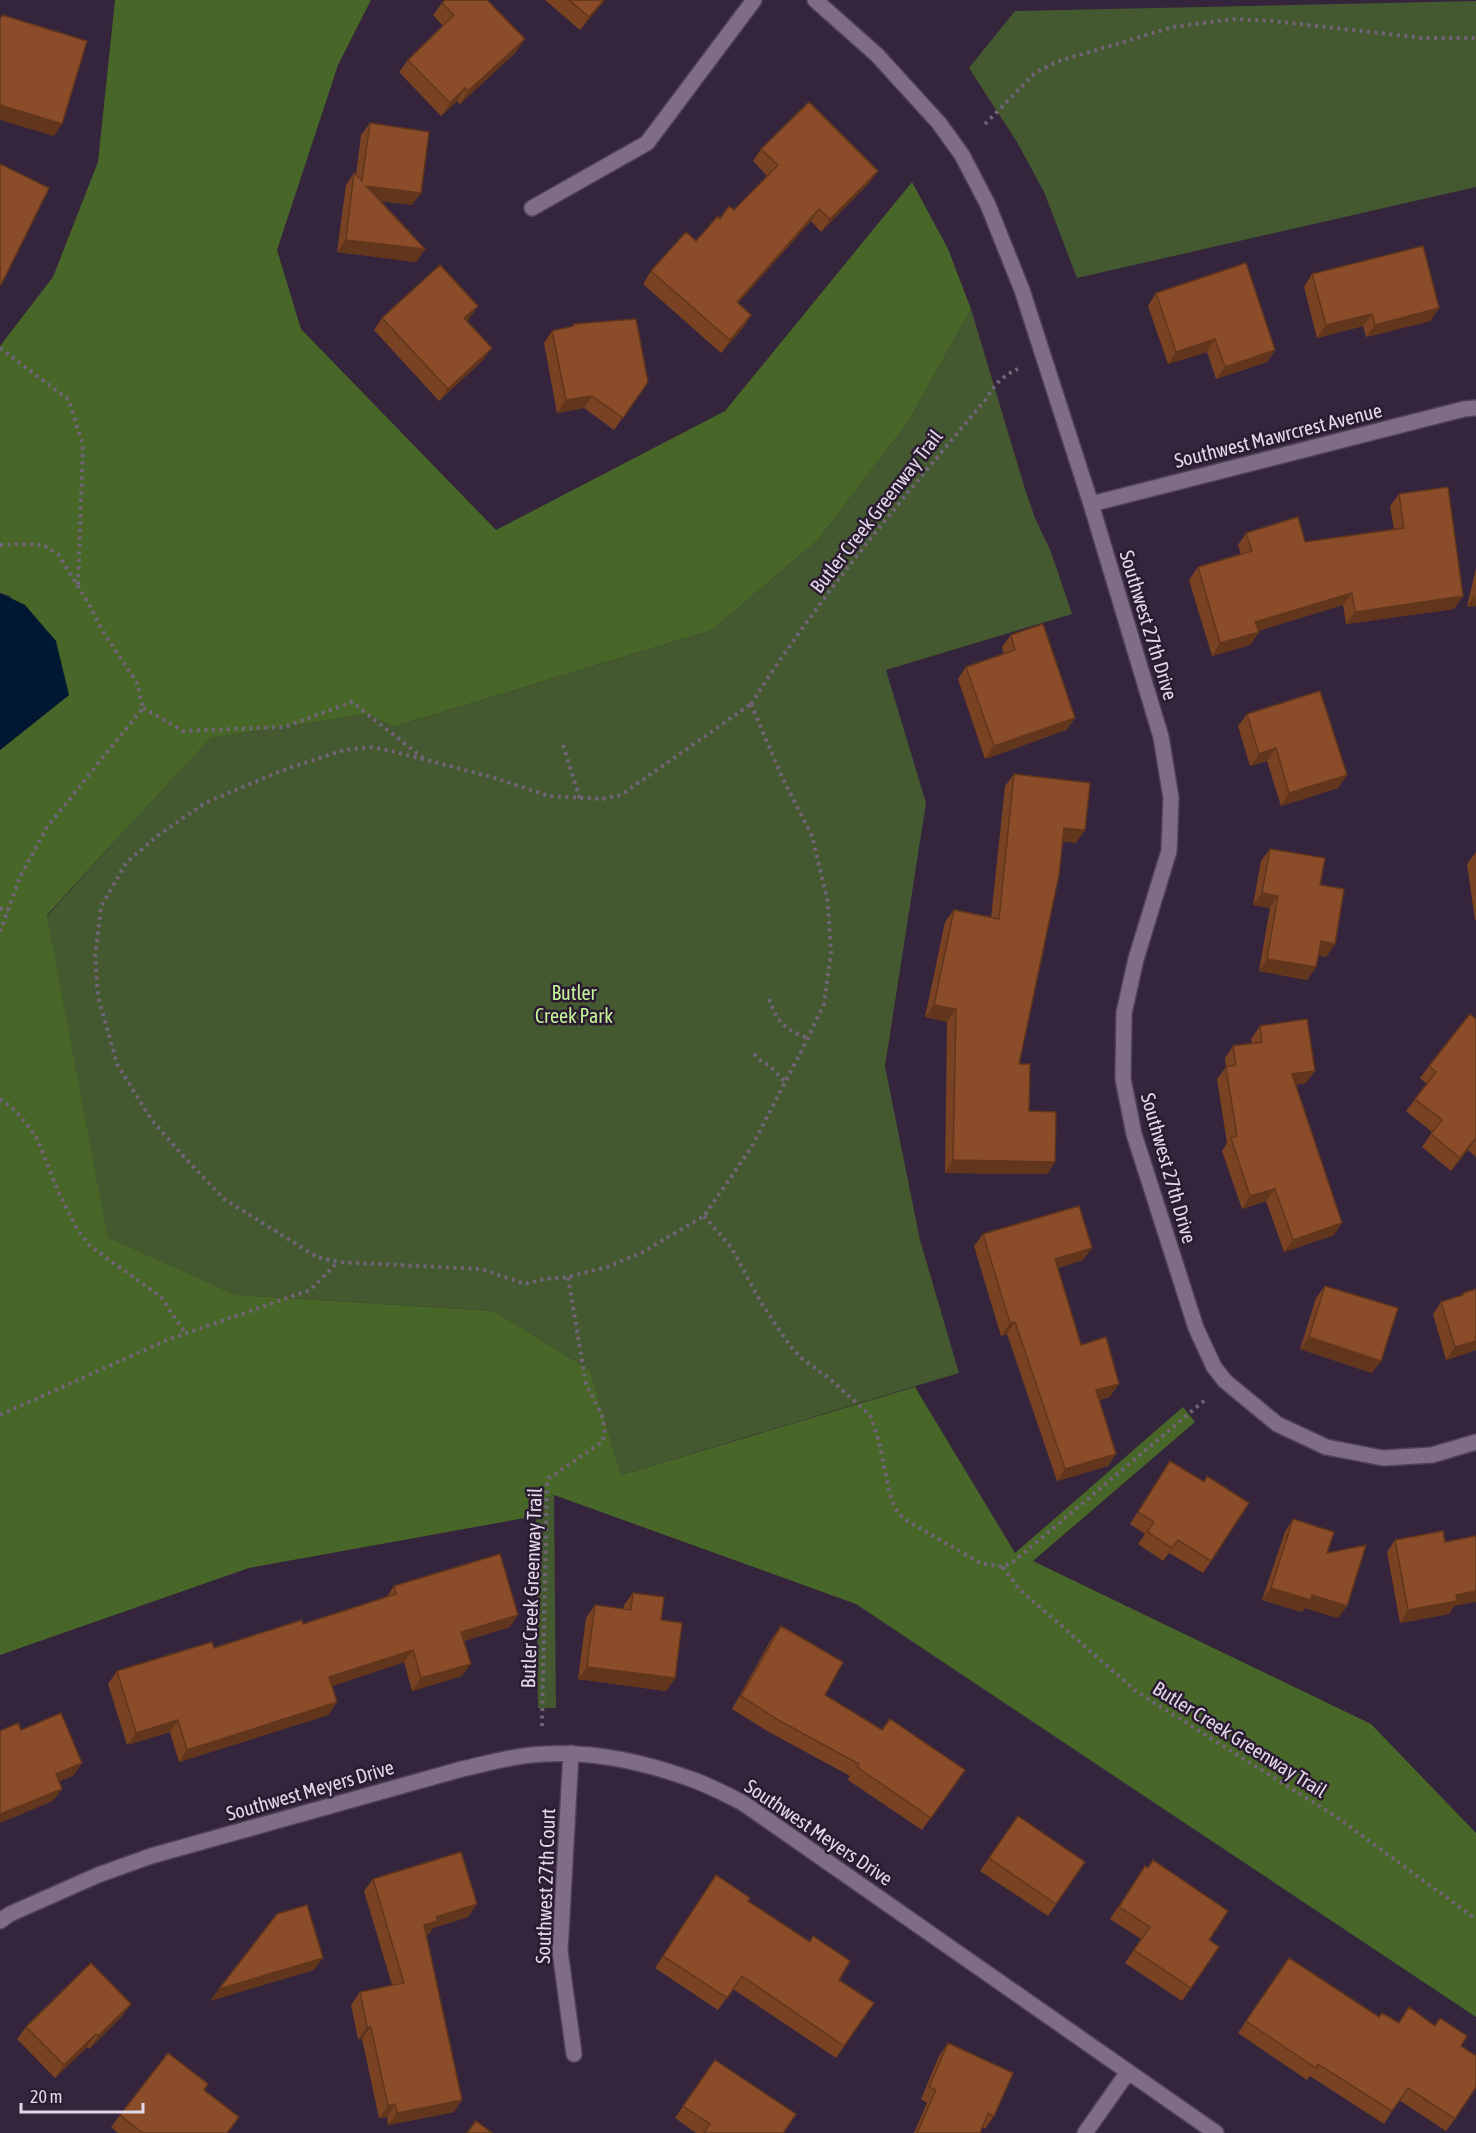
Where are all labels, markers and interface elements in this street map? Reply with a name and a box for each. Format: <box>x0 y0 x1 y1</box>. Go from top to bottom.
street label: Southwest Mawrcrest Avenue <box>1172 398 1384 472</box>
street label: Butler Creek Greenway Trail <box>805 424 947 597</box>
street label: Southwest 27th Drive <box>1115 547 1183 703</box>
park label: Butler Creek Park <box>535 981 613 1027</box>
street label: Southwest 27th Drive <box>1137 1090 1201 1246</box>
street label: Butler Creek Greenway Trail <box>516 1487 546 1689</box>
street label: Butler Creek Greenway Trail <box>1149 1676 1332 1802</box>
street label: Southwest Meyers Drive <box>224 1755 396 1825</box>
street label: Southwest Meyers Drive <box>741 1774 897 1890</box>
street label: Southwest 27th Court <box>531 1808 559 1964</box>
scale bar <box>21 2076 142 2114</box>
text: 20 m <box>30 2086 62 2107</box>

